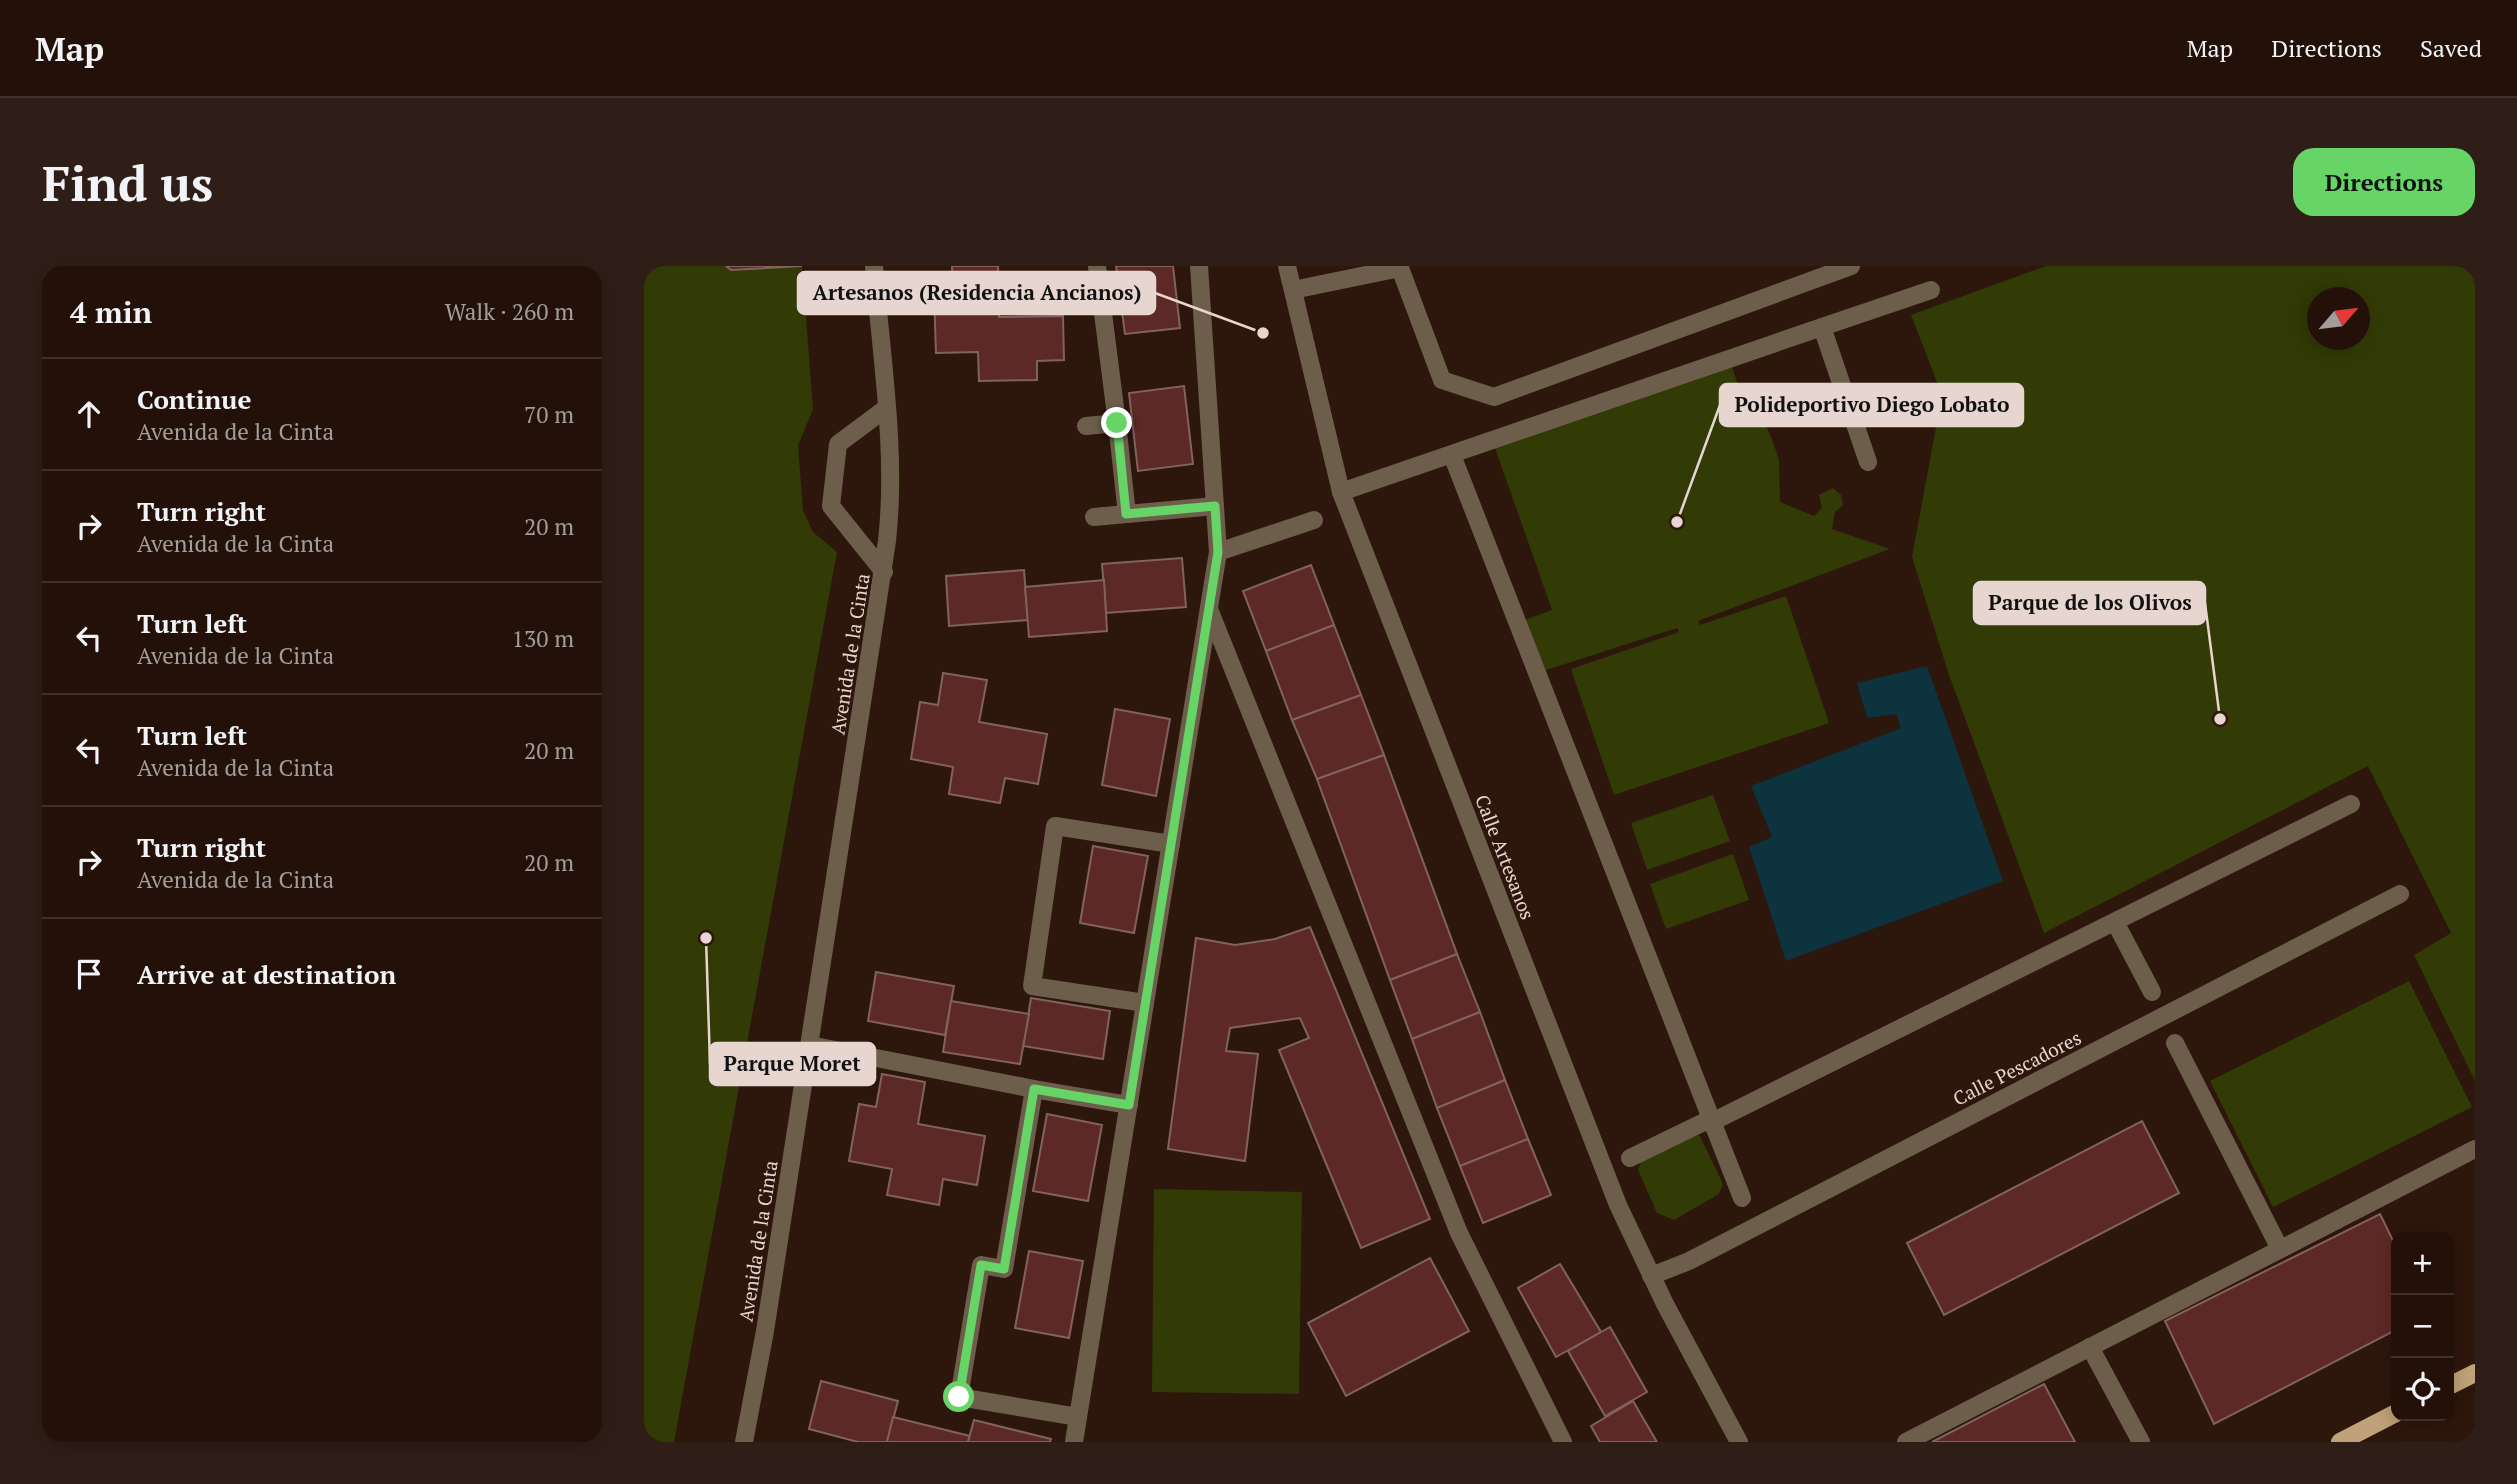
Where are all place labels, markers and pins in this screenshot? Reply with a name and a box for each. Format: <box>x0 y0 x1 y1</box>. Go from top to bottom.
callout: Artesanos (Residencia Ancianos) <box>798 272 1155 314</box>
callout: Polideportivo Diego Lobato <box>1720 384 2023 426</box>
callout: Parque de los Olivos <box>1974 582 2205 624</box>
callout: Parque Moret <box>710 1043 875 1085</box>

